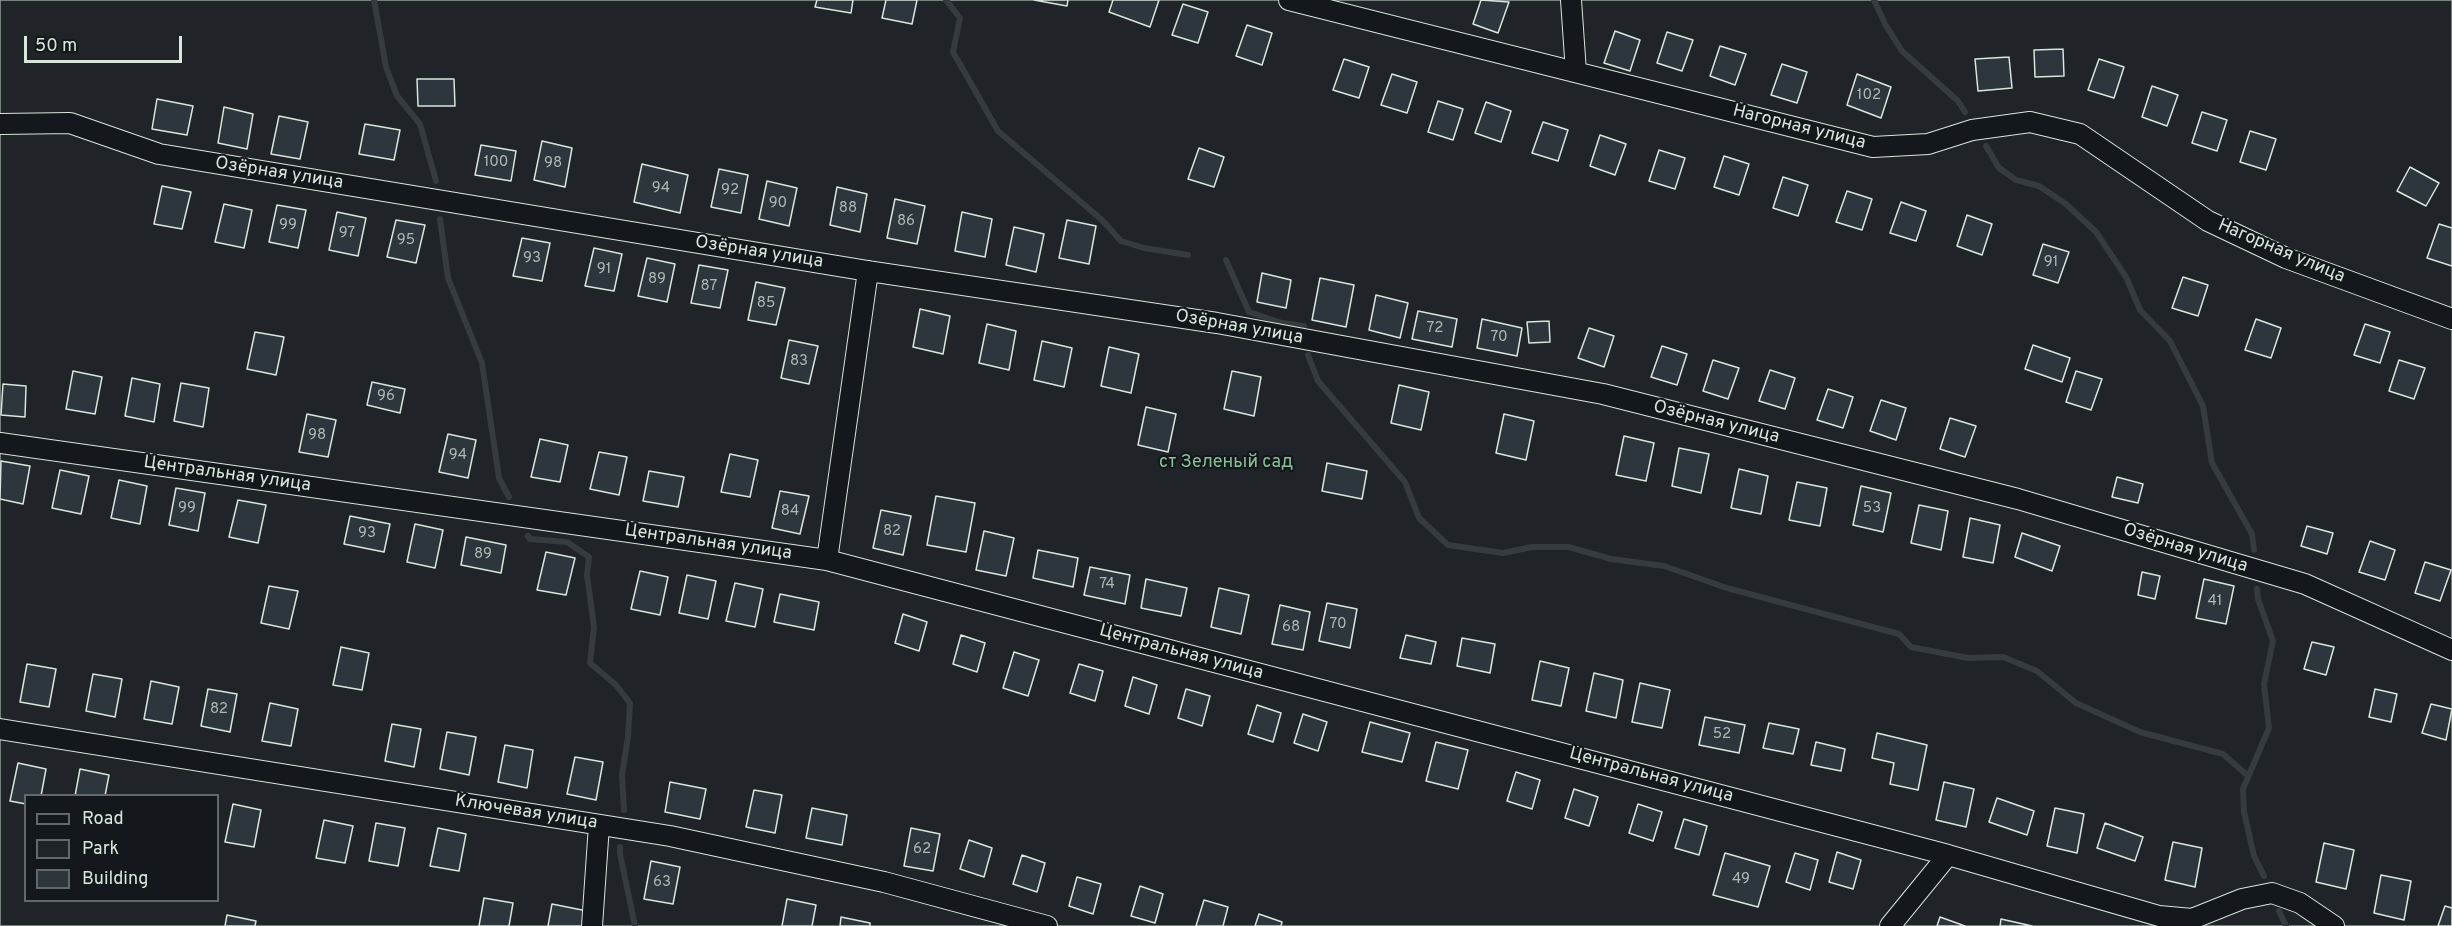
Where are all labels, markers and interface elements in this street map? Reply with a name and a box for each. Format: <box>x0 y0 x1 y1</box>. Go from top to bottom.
scale bar <box>27 24 184 62</box>
text: 50 m <box>35 35 77 58</box>
house number: 102 <box>1857 87 1881 105</box>
street label: Нагорная улица <box>1730 101 1868 155</box>
street label: Озёрная улица <box>213 153 345 195</box>
house number: 100 <box>484 154 508 172</box>
house number: 98 <box>544 155 562 173</box>
house number: 94 <box>652 180 670 198</box>
house number: 92 <box>721 182 739 200</box>
house number: 90 <box>769 195 787 213</box>
house number: 88 <box>839 200 857 218</box>
house number: 86 <box>897 213 915 231</box>
street label: Нагорная улица <box>2214 215 2348 289</box>
house number: 99 <box>279 217 297 235</box>
house number: 97 <box>339 225 355 243</box>
house number: 95 <box>397 232 415 250</box>
street label: Озёрная улица <box>693 232 825 274</box>
house number: 93 <box>523 250 541 268</box>
house number: 91 <box>2044 254 2058 272</box>
house number: 91 <box>597 261 611 279</box>
house number: 89 <box>648 271 666 289</box>
house number: 87 <box>701 278 717 296</box>
house number: 85 <box>757 295 775 313</box>
street label: Озёрная улица <box>1173 306 1305 350</box>
house number: 72 <box>1427 320 1443 338</box>
house number: 70 <box>1490 329 1508 347</box>
house number: 83 <box>790 353 808 371</box>
house number: 96 <box>377 388 395 406</box>
street label: Озёрная улица <box>1651 397 1781 449</box>
house number: 98 <box>308 427 326 445</box>
house number: 94 <box>449 447 467 465</box>
park label: ст Зеленый сад <box>1159 452 1293 474</box>
street label: Центральная улица <box>142 453 312 497</box>
house number: 99 <box>178 500 196 518</box>
house number: 53 <box>1863 500 1881 518</box>
house number: 84 <box>781 503 799 521</box>
street label: Озёрная улица <box>2120 520 2250 578</box>
street label: Центральная улица <box>623 521 793 565</box>
house number: 82 <box>883 523 901 541</box>
house number: 93 <box>358 525 376 543</box>
house number: 89 <box>474 546 492 564</box>
house number: 74 <box>1099 576 1115 594</box>
house number: 41 <box>2208 593 2222 611</box>
house number: 70 <box>1329 616 1347 634</box>
house number: 68 <box>1282 619 1300 637</box>
street label: Центральная улица <box>1097 621 1265 685</box>
house number: 82 <box>210 701 228 719</box>
house number: 52 <box>1713 726 1731 744</box>
street label: Центральная улица <box>1567 744 1735 808</box>
street label: Ключевая улица <box>453 791 599 835</box>
legend <box>24 794 219 902</box>
text: Road <box>82 808 124 831</box>
text: Park <box>82 838 119 861</box>
house number: 62 <box>913 841 931 859</box>
text: Building <box>82 868 148 891</box>
house number: 49 <box>1732 871 1750 889</box>
house number: 63 <box>653 874 671 892</box>

